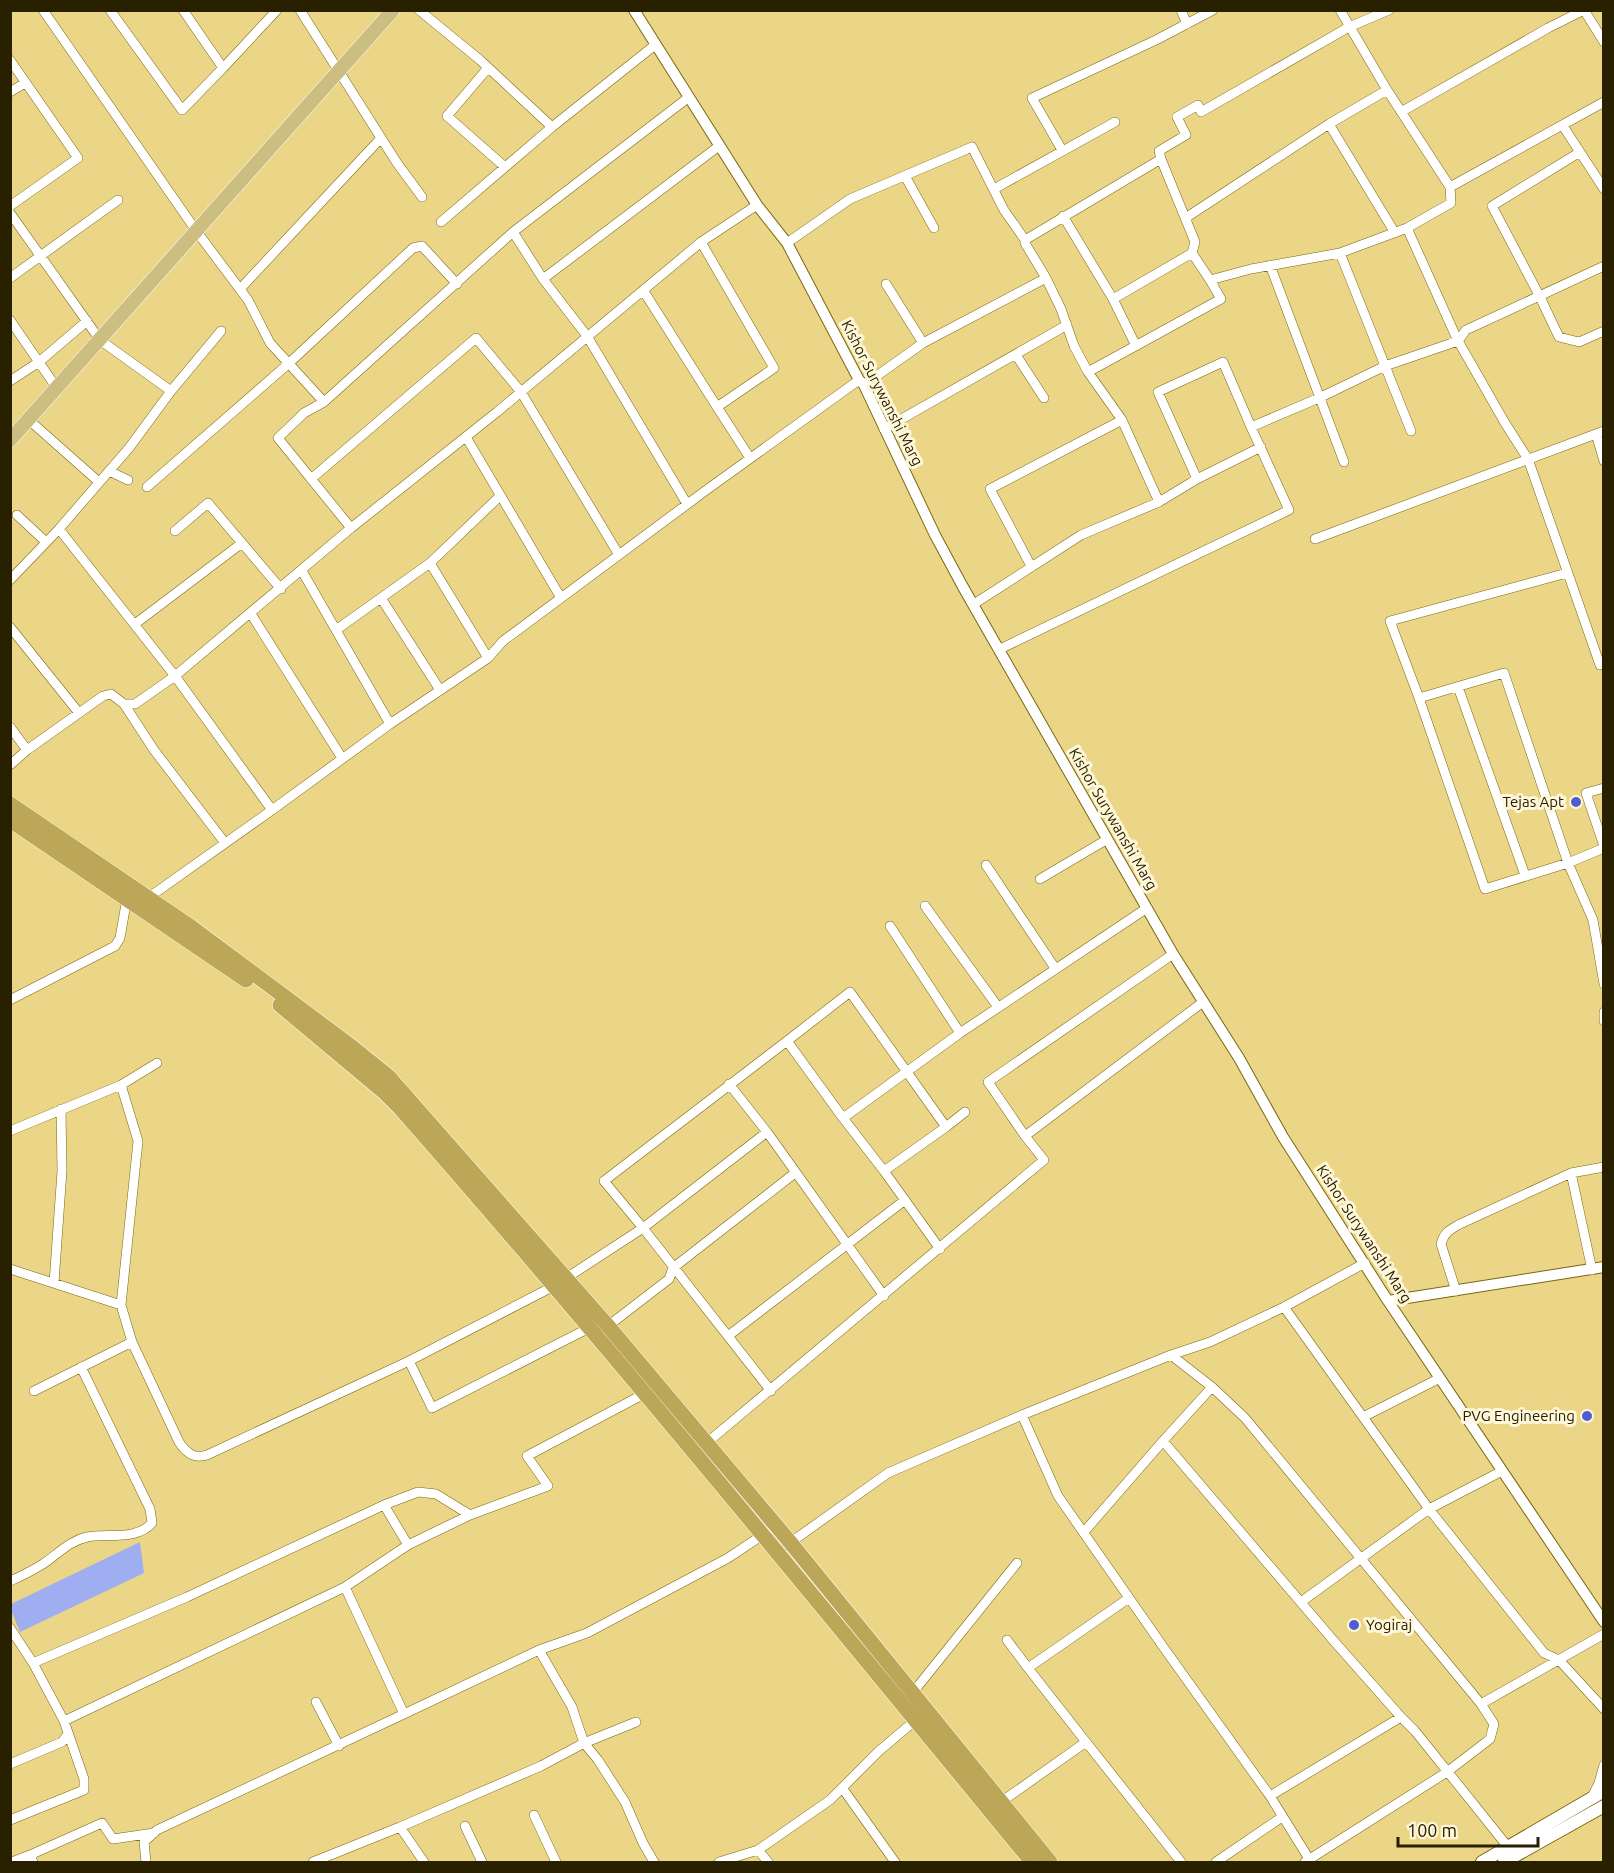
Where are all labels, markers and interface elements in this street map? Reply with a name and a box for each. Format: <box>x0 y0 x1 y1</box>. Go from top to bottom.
street label: Kishor Surywanshi Marg <box>838 317 927 468</box>
street label: Kishor Surywanshi Marg <box>1066 745 1161 893</box>
place label: Tejas Apt <box>1502 793 1564 810</box>
marker: Tejas Apt <box>1569 795 1583 809</box>
street label: Kishor Surywanshi Marg <box>1313 1162 1415 1306</box>
place label: PVG Engineering <box>1462 1407 1575 1424</box>
marker: PVG Engineering <box>1580 1409 1594 1423</box>
place label: Yogiraj <box>1366 1616 1412 1633</box>
marker: Yogiraj <box>1347 1618 1361 1632</box>
scale bar <box>1398 1810 1538 1848</box>
text: 100 m <box>1407 1820 1457 1840</box>

